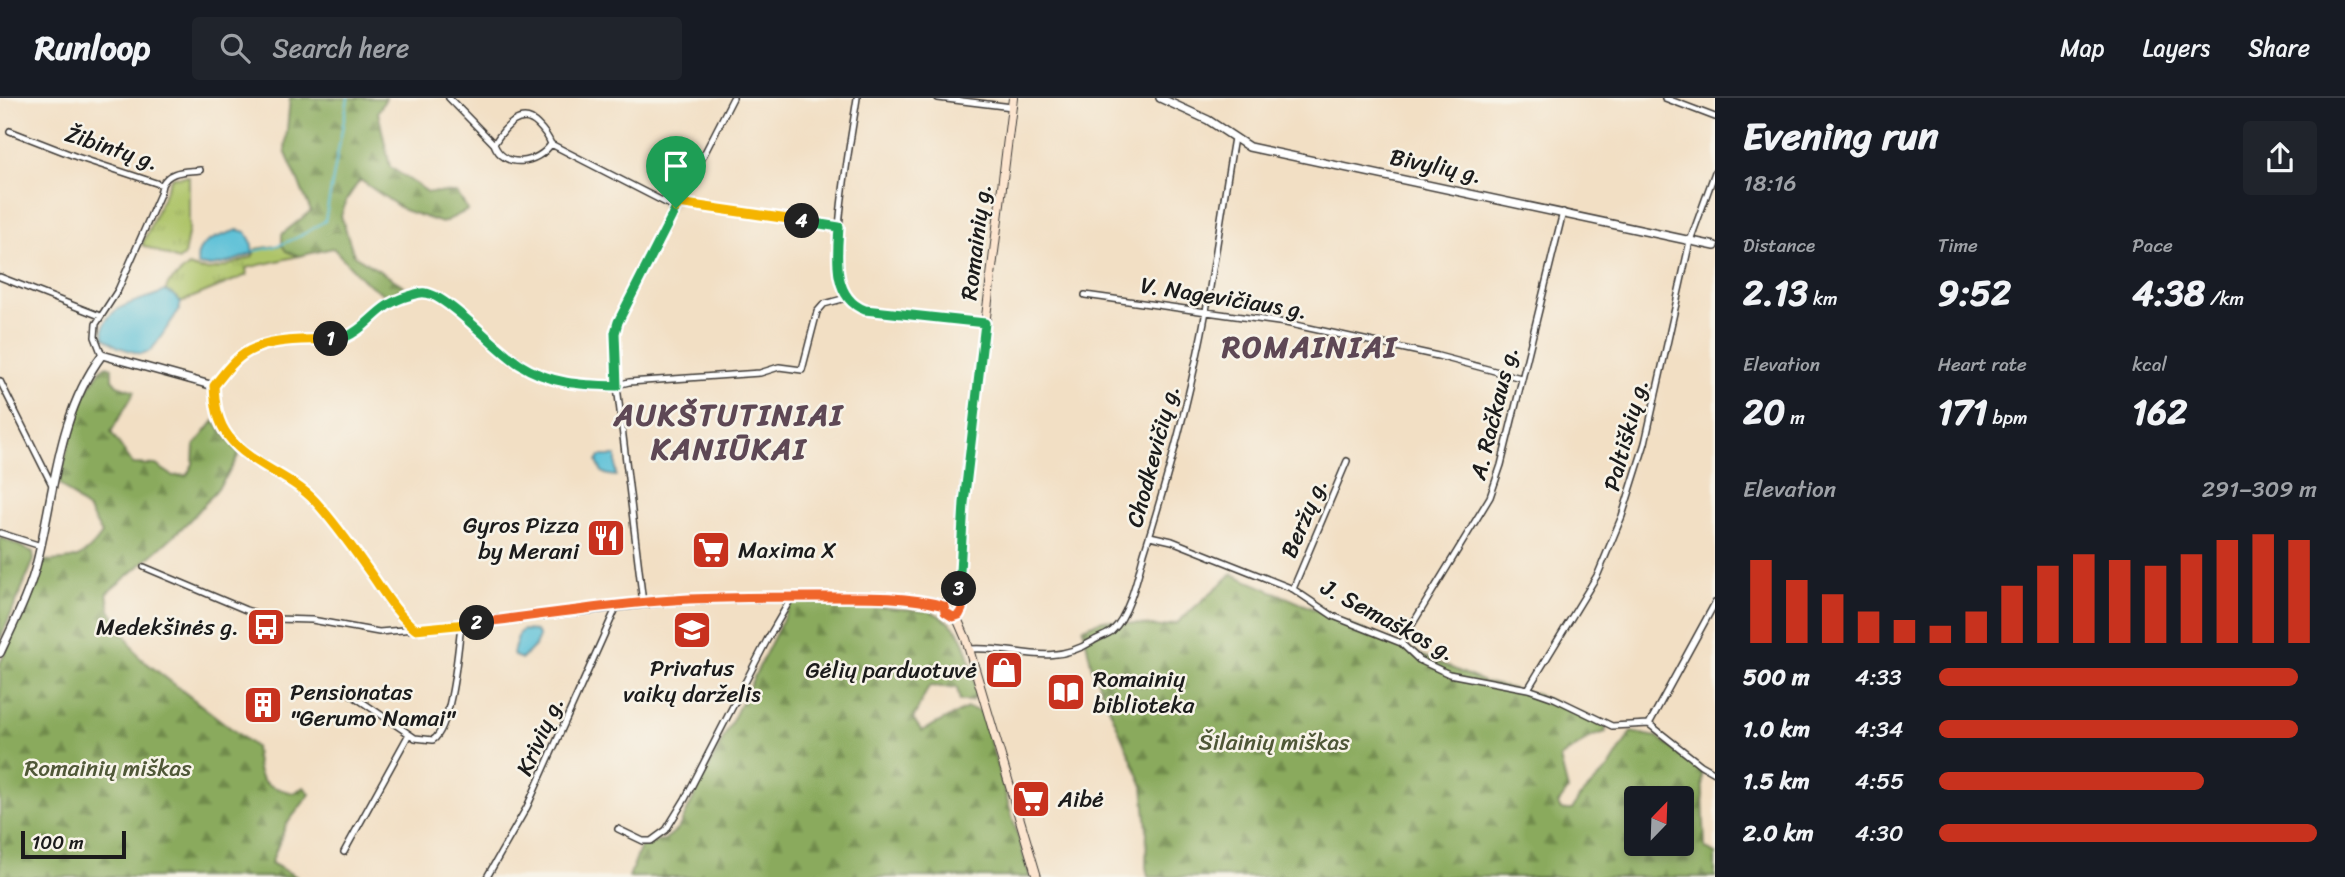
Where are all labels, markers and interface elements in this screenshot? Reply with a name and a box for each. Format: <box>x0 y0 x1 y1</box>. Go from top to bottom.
search box <box>192 17 682 80</box>
text: Runloop <box>35 19 150 77</box>
text: Search here <box>272 25 409 71</box>
text: Map <box>2060 27 2105 69</box>
text: Layers <box>2143 27 2210 69</box>
text: Share <box>2248 27 2310 69</box>
icon: search <box>216 29 254 67</box>
text: Evening run <box>1743 103 1939 170</box>
street label: Žibintų g. <box>60 114 164 182</box>
button: share <box>2243 121 2317 195</box>
pin <box>646 136 706 208</box>
street label: Bivylių g. <box>1386 136 1486 196</box>
icon: arrive <box>657 147 695 185</box>
text: 18:16 <box>1743 163 1797 204</box>
street label: Romainių g. <box>949 182 1003 302</box>
pin: 4 <box>784 204 820 238</box>
text: 4 <box>796 204 807 237</box>
text: Distance <box>1743 229 1815 262</box>
text: Time <box>1938 229 1978 262</box>
text: Pace <box>2132 229 2173 262</box>
text: 2.13 <box>1743 262 1808 324</box>
text: 9:52 <box>1938 262 2011 324</box>
text: 4:38 <box>2132 262 2205 324</box>
street label: V. Nagevičiaus g. <box>1138 265 1310 331</box>
text: km <box>1808 282 1838 315</box>
text: /km <box>2205 282 2244 315</box>
district label: ROMAINIAI <box>1221 320 1398 374</box>
pin: 1 <box>314 322 348 356</box>
text: 1 <box>326 322 335 355</box>
street label: A. Račkaus g. <box>1457 342 1530 485</box>
text: Elevation <box>1743 348 1820 381</box>
text: Heart rate <box>1938 348 2027 381</box>
text: kcal <box>2132 348 2167 381</box>
street label: Paltiškių g. <box>1591 374 1661 496</box>
street label: Chodkevičių g. <box>1114 380 1192 532</box>
text: 20 <box>1743 381 1785 443</box>
text: 171 <box>1938 381 1988 443</box>
text: 162 <box>2132 381 2187 443</box>
district label: AUKŠTUTINIAI KANIŪKAI <box>612 388 844 476</box>
text: m <box>1785 401 1805 434</box>
text: bpm <box>1988 401 2028 434</box>
text: Elevation <box>1743 469 1836 510</box>
text: 291–309 m <box>2202 469 2317 510</box>
street label: Beržų g. <box>1269 472 1339 564</box>
place label: Gyros Pizza by Merani <box>463 505 580 572</box>
restaurant icon: Gyros Pizza by Merani <box>585 517 627 559</box>
supermarket icon: Maxima X <box>690 529 732 571</box>
place label: Maxima X <box>738 530 837 571</box>
street label: J. Semaškos g. <box>1312 567 1463 673</box>
pin: 3 <box>942 572 976 606</box>
text: 3 <box>953 572 964 605</box>
bus stop icon: Medekšinės g. <box>245 606 287 648</box>
pin: 2 <box>460 606 494 640</box>
text: 2 <box>471 606 482 639</box>
place label: Medekšinės g. <box>96 607 239 648</box>
school or university icon: Privatus vaikų darželis <box>671 609 713 651</box>
place label: Privatus vaikų darželis <box>623 648 761 715</box>
shop icon: Gėlių parduotuvė <box>983 649 1025 691</box>
place label: Gėlių parduotuvė <box>805 650 977 691</box>
text: 500 m <box>1743 657 1810 698</box>
text: 4:33 <box>1855 657 1902 698</box>
place label: Romainių biblioteka <box>1093 659 1195 726</box>
library icon: Romainių biblioteka <box>1045 671 1087 713</box>
place label: Pensionatas "Gerumo Namai" <box>290 672 456 739</box>
building icon: Pensionatas "Gerumo Namai" <box>242 684 284 726</box>
street label: Krivių g. <box>504 689 576 783</box>
text: 1.0 km <box>1743 709 1810 750</box>
text: 4:34 <box>1855 709 1903 750</box>
park label: Šilainių miškas <box>1198 722 1350 763</box>
park label: Romainių miškas <box>24 748 192 789</box>
text: 1.5 km <box>1743 761 1810 802</box>
text: 4:55 <box>1855 761 1904 802</box>
supermarket icon: Aibė <box>1010 778 1052 820</box>
place label: Aibė <box>1057 779 1104 820</box>
north arrow <box>1624 786 1694 856</box>
map controls <box>1624 786 1694 856</box>
text: 2.0 km <box>1743 813 1814 854</box>
text: 4:30 <box>1855 813 1903 854</box>
text: 100 m <box>32 826 84 859</box>
scale bar <box>21 828 126 860</box>

